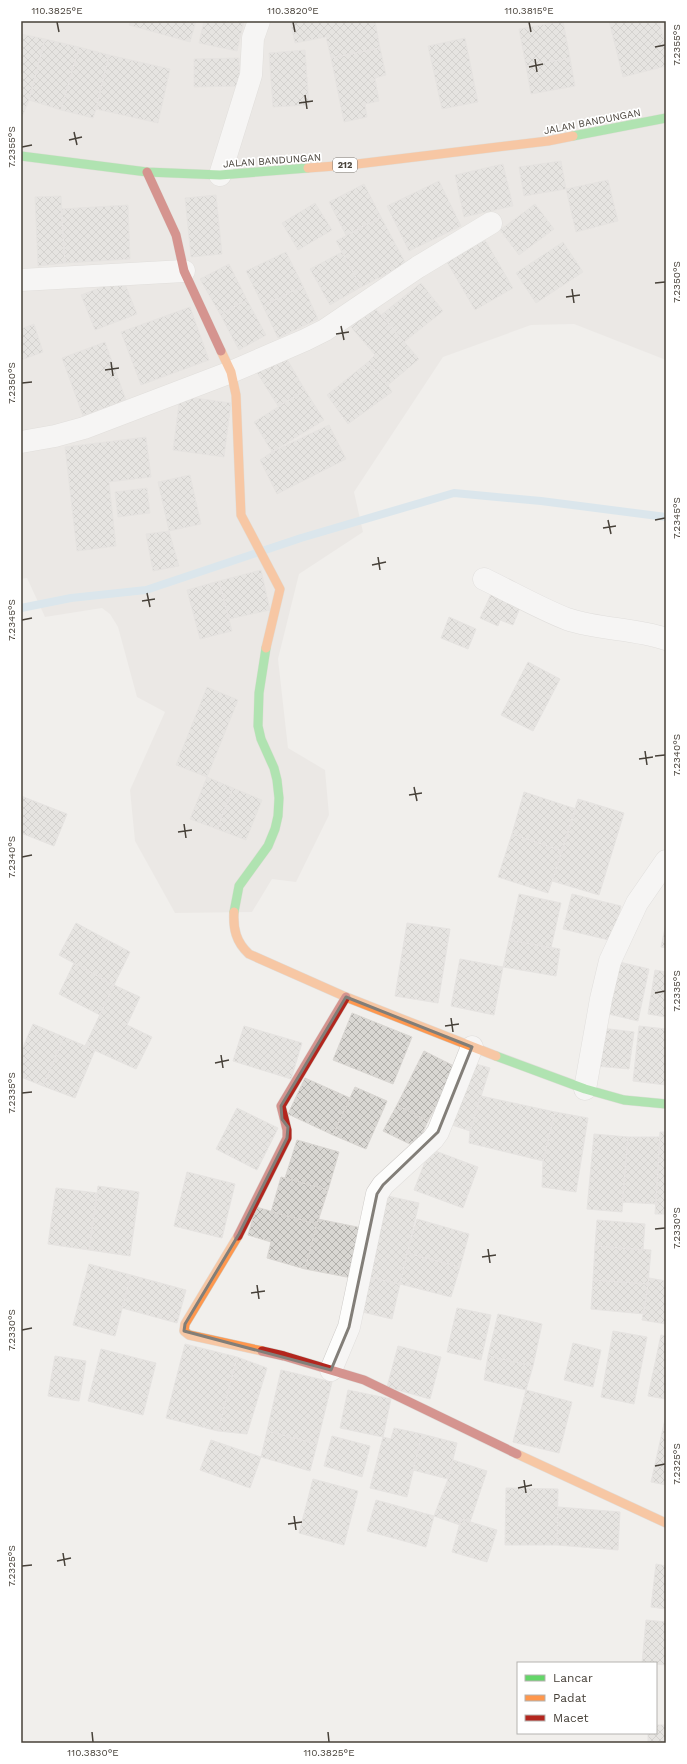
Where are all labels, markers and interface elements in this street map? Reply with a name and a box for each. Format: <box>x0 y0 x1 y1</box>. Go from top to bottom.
text: 110.3825°E <box>31 5 83 16</box>
text: 110.3820°E <box>267 5 319 16</box>
text: 110.3815°E <box>504 5 554 16</box>
text: 7.2355°S <box>671 24 682 66</box>
street label: JALAN BANDUNGAN <box>543 107 642 136</box>
text: 7.2355°S <box>6 126 17 168</box>
street label: JALAN BANDUNGAN <box>222 152 322 169</box>
road number: 212 <box>333 158 357 172</box>
text: 7.2350°S <box>671 261 682 303</box>
text: 7.2350°S <box>6 362 17 404</box>
text: 7.2345°S <box>671 497 682 539</box>
text: 7.2345°S <box>6 599 17 641</box>
text: 7.2340°S <box>671 734 682 776</box>
text: 7.2340°S <box>6 836 17 878</box>
text: 7.2335°S <box>671 970 682 1012</box>
text: 7.2335°S <box>6 1072 17 1114</box>
text: 7.2330°S <box>671 1207 682 1249</box>
text: 7.2330°S <box>6 1309 17 1351</box>
text: 7.2325°S <box>671 1443 682 1485</box>
text: 7.2325°S <box>6 1545 17 1587</box>
legend <box>517 1662 657 1734</box>
text: Lancar <box>553 1671 593 1685</box>
text: Padat <box>553 1691 586 1705</box>
text: Macet <box>553 1711 588 1725</box>
text: 110.3830°E <box>67 1747 119 1758</box>
text: 110.3825°E <box>303 1747 355 1758</box>

